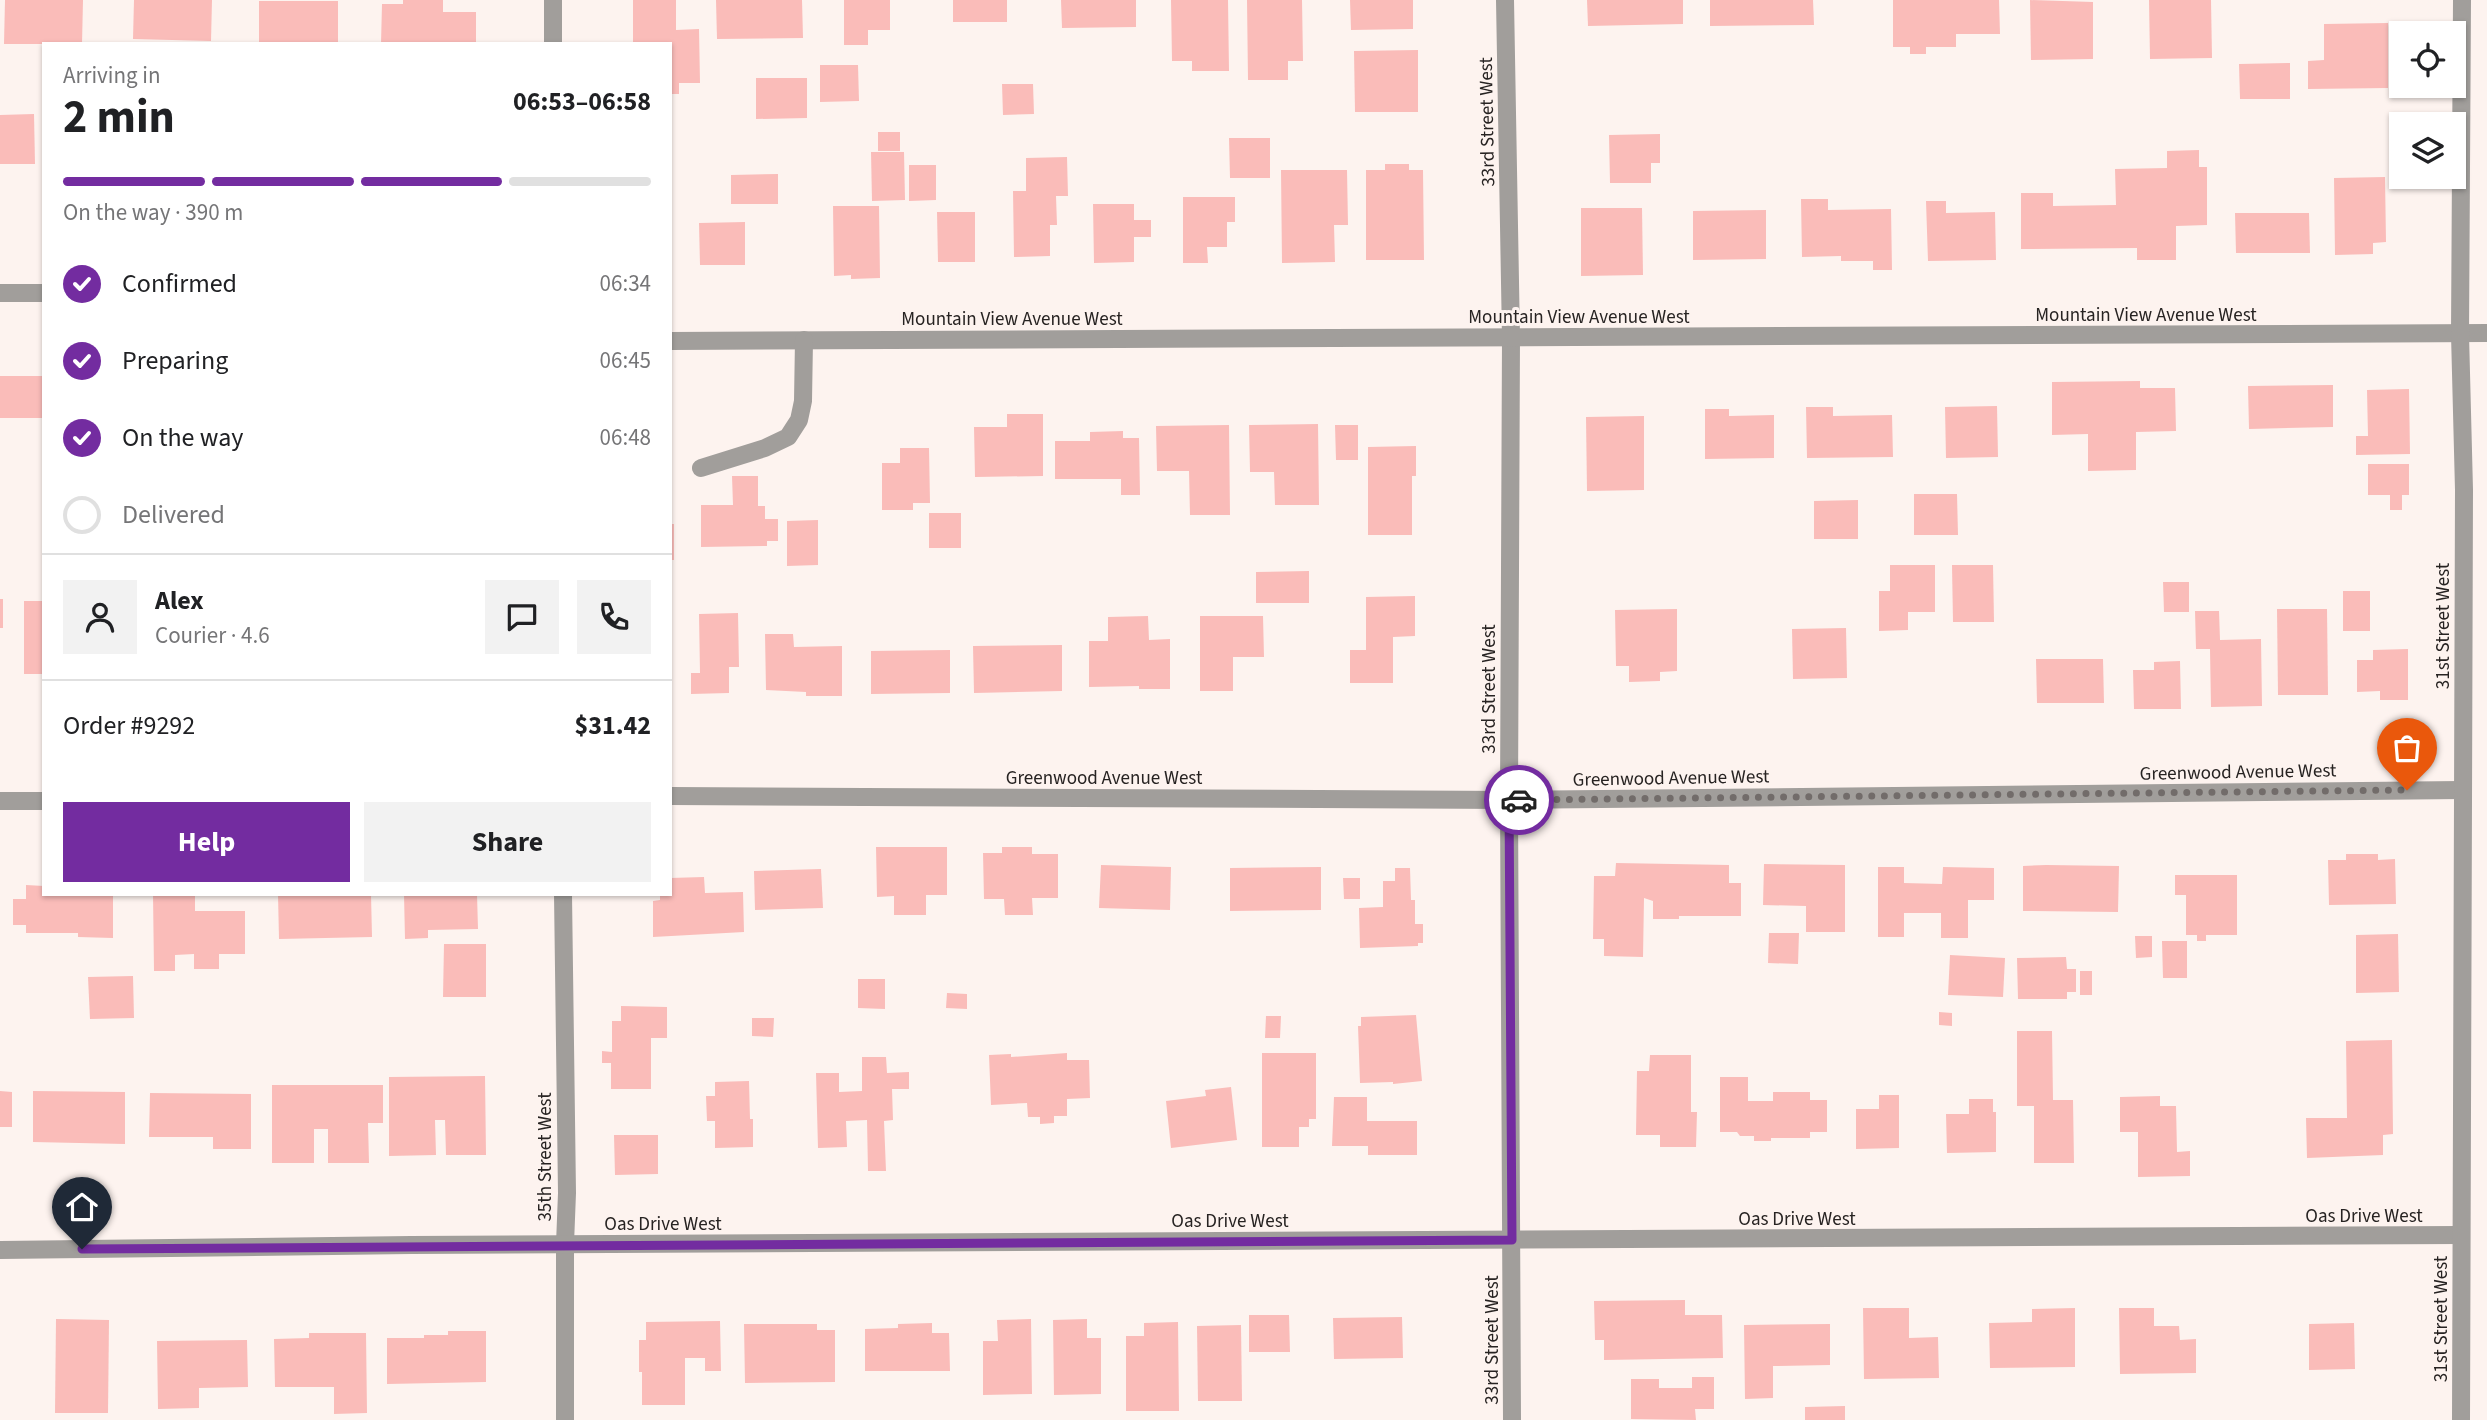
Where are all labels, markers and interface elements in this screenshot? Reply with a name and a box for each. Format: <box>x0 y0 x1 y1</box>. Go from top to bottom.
map controls <box>2389 21 2466 189</box>
button: locate <box>2389 21 2466 98</box>
street label: 33rd Street West <box>1473 56 1502 187</box>
text: Arriving in <box>63 59 161 92</box>
text: 06:53–06:58 <box>513 83 651 120</box>
text: 2 min <box>63 85 175 150</box>
button: layers <box>2389 112 2466 189</box>
text: On the way · 390 m <box>63 196 243 229</box>
icon: check <box>63 265 101 303</box>
text: Confirmed <box>122 265 237 302</box>
text: 06:34 <box>600 267 651 300</box>
street label: Mountain View Avenue West <box>2035 302 2257 329</box>
street label: Mountain View Avenue West <box>1468 304 1690 331</box>
street label: Mountain View Avenue West <box>901 306 1123 333</box>
icon: check <box>63 342 101 380</box>
text: Preparing <box>122 342 228 379</box>
text: 06:45 <box>600 344 651 377</box>
icon: check <box>63 419 101 457</box>
text: On the way <box>122 419 243 456</box>
text: 06:48 <box>600 421 651 454</box>
text: Delivered <box>122 496 225 533</box>
street label: 31st Street West <box>2430 562 2457 689</box>
button: person <box>63 580 137 654</box>
button: chat <box>485 580 559 654</box>
button: phone <box>577 580 651 654</box>
text: Alex <box>155 582 204 619</box>
text: Courier · 4.6 <box>155 619 270 652</box>
street label: 33rd Street West <box>1476 624 1503 754</box>
text: Order #9292 <box>63 707 195 744</box>
text: $31.42 <box>575 707 651 744</box>
pin <box>2377 718 2437 790</box>
icon: bag <box>2388 729 2426 767</box>
street label: Greenwood Avenue West <box>2139 757 2337 788</box>
street label: Greenwood Avenue West <box>1572 763 1770 794</box>
street label: Greenwood Avenue West <box>1006 765 1203 792</box>
courier <box>1484 765 1554 835</box>
icon: car <box>1500 781 1538 819</box>
button: Help <box>63 802 350 882</box>
button: Share <box>364 802 651 882</box>
street label: 35th Street West <box>532 1092 559 1222</box>
pin <box>52 1177 112 1249</box>
icon: home <box>63 1188 101 1226</box>
street label: Oas Drive West <box>2305 1203 2423 1230</box>
street label: Oas Drive West <box>1738 1206 1856 1233</box>
street label: Oas Drive West <box>1171 1208 1289 1235</box>
street label: Oas Drive West <box>604 1211 722 1238</box>
street label: 31st Street West <box>2428 1255 2455 1382</box>
street label: 33rd Street West <box>1479 1275 1506 1405</box>

